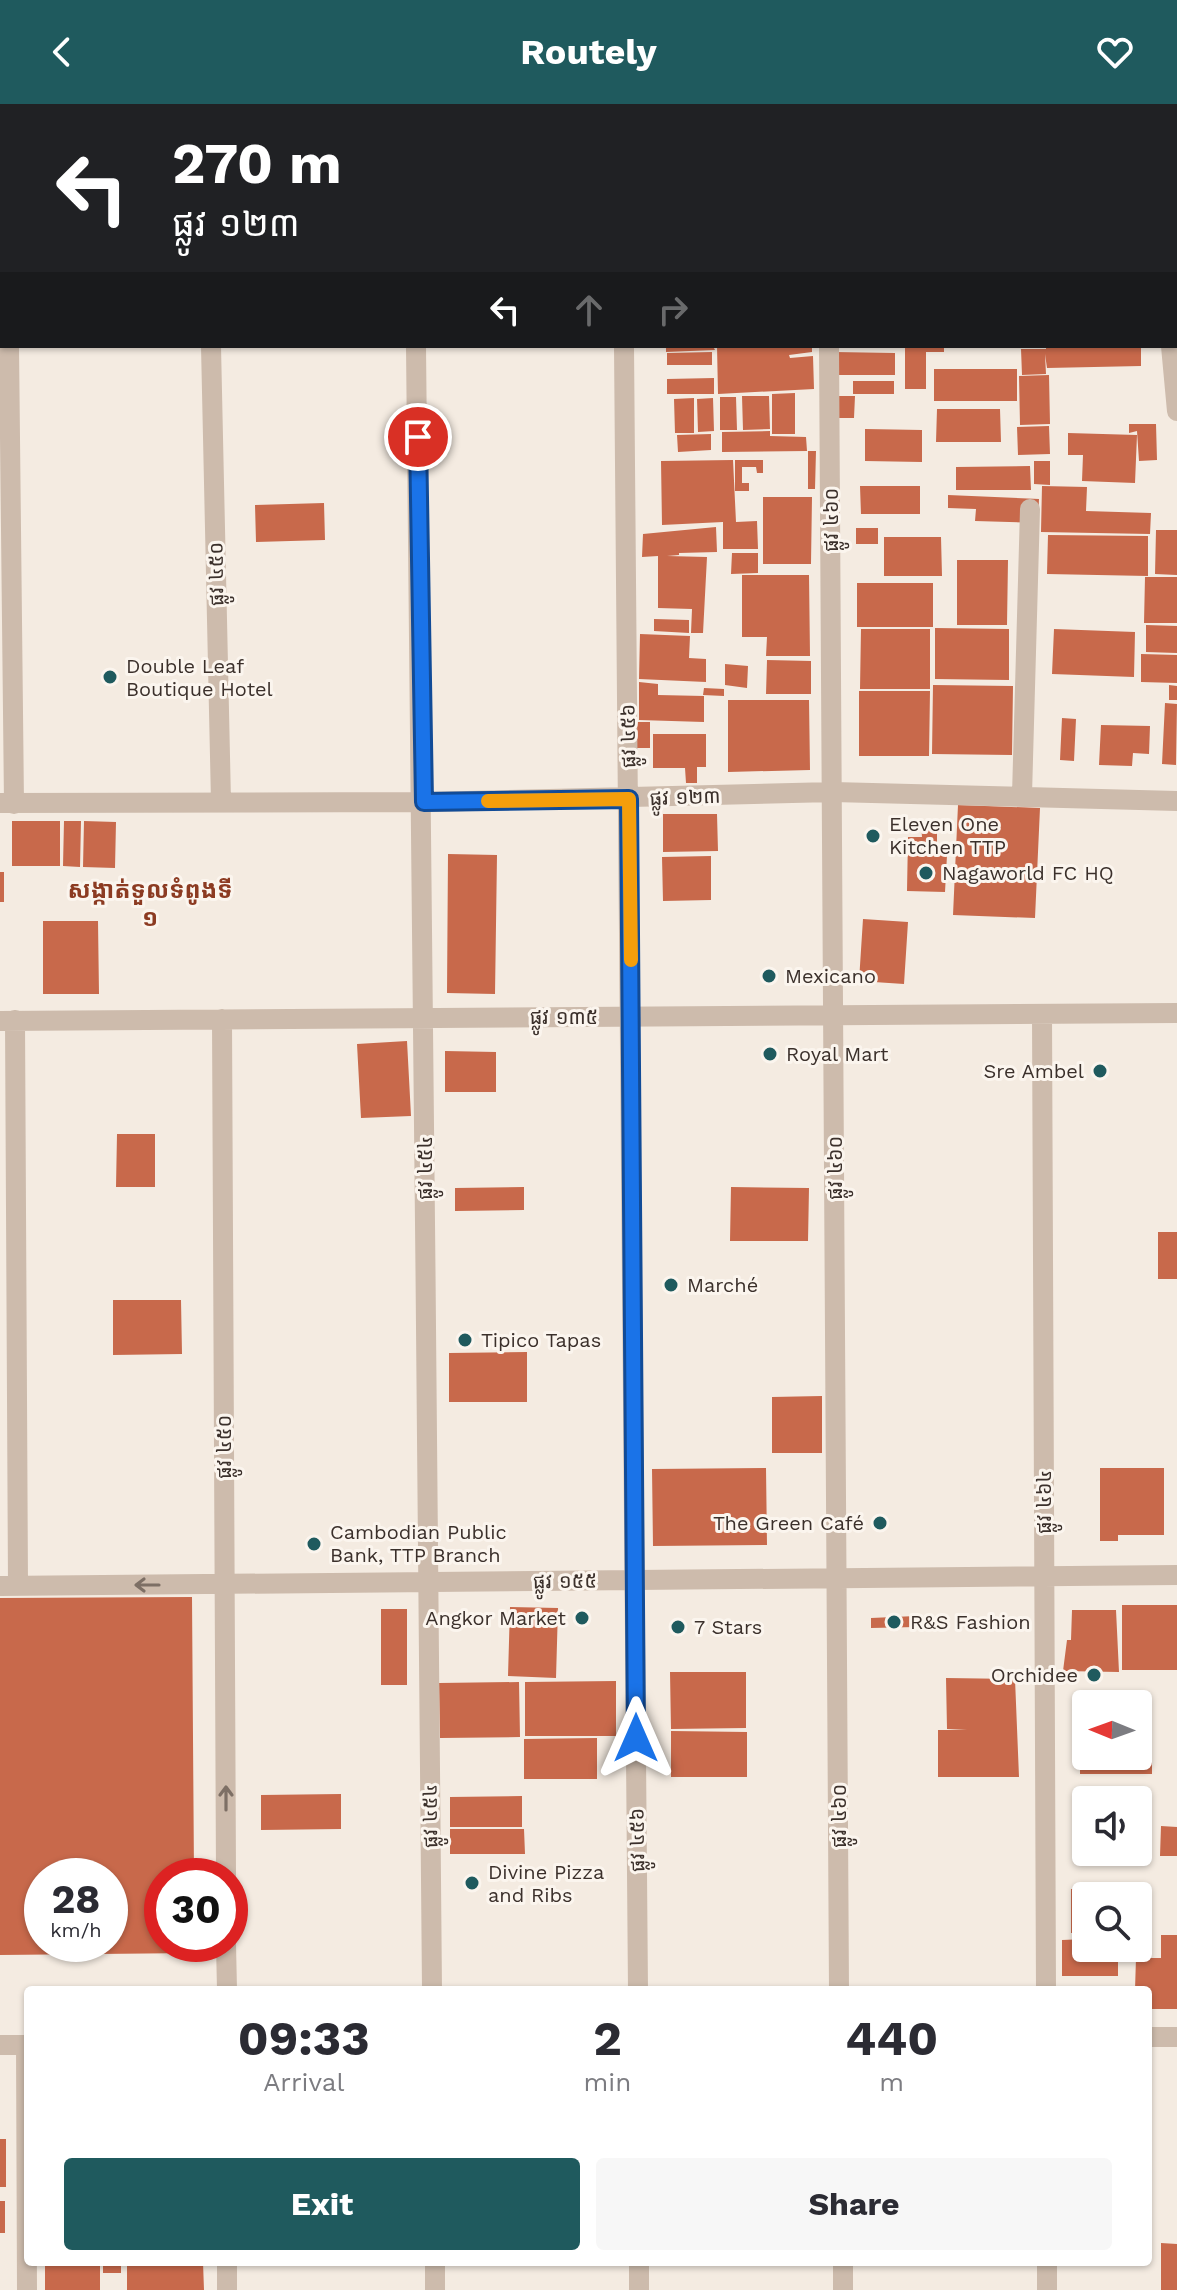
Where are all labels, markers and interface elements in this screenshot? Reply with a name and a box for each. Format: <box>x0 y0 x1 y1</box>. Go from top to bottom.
icon: back <box>40 30 84 74</box>
icon: heart <box>1093 30 1137 74</box>
text: Routely <box>520 31 657 73</box>
text: 270 m <box>172 131 342 197</box>
icon: left <box>40 136 144 240</box>
text: ផ្លូវ ១២៣ <box>172 203 300 245</box>
icon: left <box>483 288 527 332</box>
icon: ahead <box>567 288 611 332</box>
icon: right <box>651 288 695 332</box>
pin <box>384 403 452 471</box>
icon: arrive <box>396 415 440 459</box>
street label: ផ្លូវ ៤៦០ <box>819 488 850 552</box>
street label: ផ្លូវ ៤៥០ <box>203 542 235 606</box>
place label: Double Leaf Boutique Hotel <box>126 654 273 701</box>
marker: Double Leaf Boutique Hotel <box>101 668 119 686</box>
street label: ផ្លូវ ៤៥៦ <box>615 704 647 768</box>
street label: ផ្លូវ ១២៣ <box>649 784 721 817</box>
place label: Eleven One Kitchen TTP <box>889 812 1006 859</box>
marker: Eleven One Kitchen TTP <box>864 827 882 845</box>
place label: Nagaworld FC HQ <box>942 861 1114 885</box>
marker: Nagaworld FC HQ <box>917 864 935 882</box>
district label: សង្កាត់ទួលទំពូងទី ១ <box>67 876 233 932</box>
place label: Mexicano <box>785 964 876 988</box>
marker: Mexicano <box>760 967 778 985</box>
street label: ផ្លូវ ១៣៥ <box>530 1005 598 1036</box>
place label: Royal Mart <box>786 1042 889 1066</box>
marker: Royal Mart <box>761 1045 779 1063</box>
place label: Sre Ambel <box>983 1059 1084 1083</box>
marker: Sre Ambel <box>1091 1062 1109 1080</box>
street label: ផ្លូវ ៤៥៤ <box>413 1136 444 1200</box>
street label: ផ្លូវ ៤៦០ <box>823 1136 854 1200</box>
place label: Marché <box>687 1273 758 1297</box>
marker: Marché <box>662 1276 680 1294</box>
place label: Tipico Tapas <box>481 1328 601 1352</box>
marker: Tipico Tapas <box>456 1331 474 1349</box>
street label: ផ្លូវ ៤៥០ <box>212 1415 243 1479</box>
street label: ផ្លូវ ៤៦៤ <box>1032 1470 1063 1534</box>
place label: The Green Café <box>713 1511 864 1535</box>
marker: The Green Café <box>871 1514 889 1532</box>
place label: Cambodian Public Bank, TTP Branch <box>330 1520 507 1567</box>
marker: Cambodian Public Bank, TTP Branch <box>305 1535 323 1553</box>
street label: ផ្លូវ ១៥៥ <box>533 1568 597 1600</box>
one-way arrow <box>134 1577 161 1593</box>
place label: Angkor Market <box>425 1606 567 1630</box>
marker: Angkor Market <box>573 1609 591 1627</box>
place label: R&S Fashion <box>910 1610 1031 1634</box>
marker: R&S Fashion <box>885 1613 903 1631</box>
place label: 7 Stars <box>694 1615 762 1639</box>
marker: 7 Stars <box>669 1618 687 1636</box>
place label: Orchidee <box>991 1663 1078 1687</box>
marker: Orchidee <box>1085 1666 1103 1684</box>
north arrow <box>1072 1690 1152 1770</box>
map controls <box>1072 1690 1152 1962</box>
position arrow <box>594 1696 678 1780</box>
street label: ផ្លូវ ៤៥៤ <box>417 1784 449 1848</box>
street label: ផ្លូវ ៤៦០ <box>827 1784 858 1848</box>
one-way arrow <box>218 1785 234 1812</box>
button: sound <box>1072 1786 1152 1866</box>
street label: ផ្លូវ ៤៥៦ <box>624 1808 656 1872</box>
speed limit sign: 30 <box>144 1858 248 1962</box>
place label: Divine Pizza and Ribs <box>488 1860 604 1907</box>
marker: Divine Pizza and Ribs <box>463 1874 481 1892</box>
text: 28 <box>52 1876 100 1923</box>
button: search <box>1072 1882 1152 1962</box>
text: km/h <box>50 1918 102 1942</box>
text: 09:33 <box>238 2010 370 2067</box>
text: 2 <box>593 2010 622 2067</box>
text: 440 <box>845 2010 938 2067</box>
text: Arrival <box>263 2067 344 2097</box>
text: min <box>584 2067 631 2097</box>
text: m <box>879 2067 904 2097</box>
button: Exit <box>64 2158 580 2250</box>
button: Share <box>596 2158 1112 2250</box>

